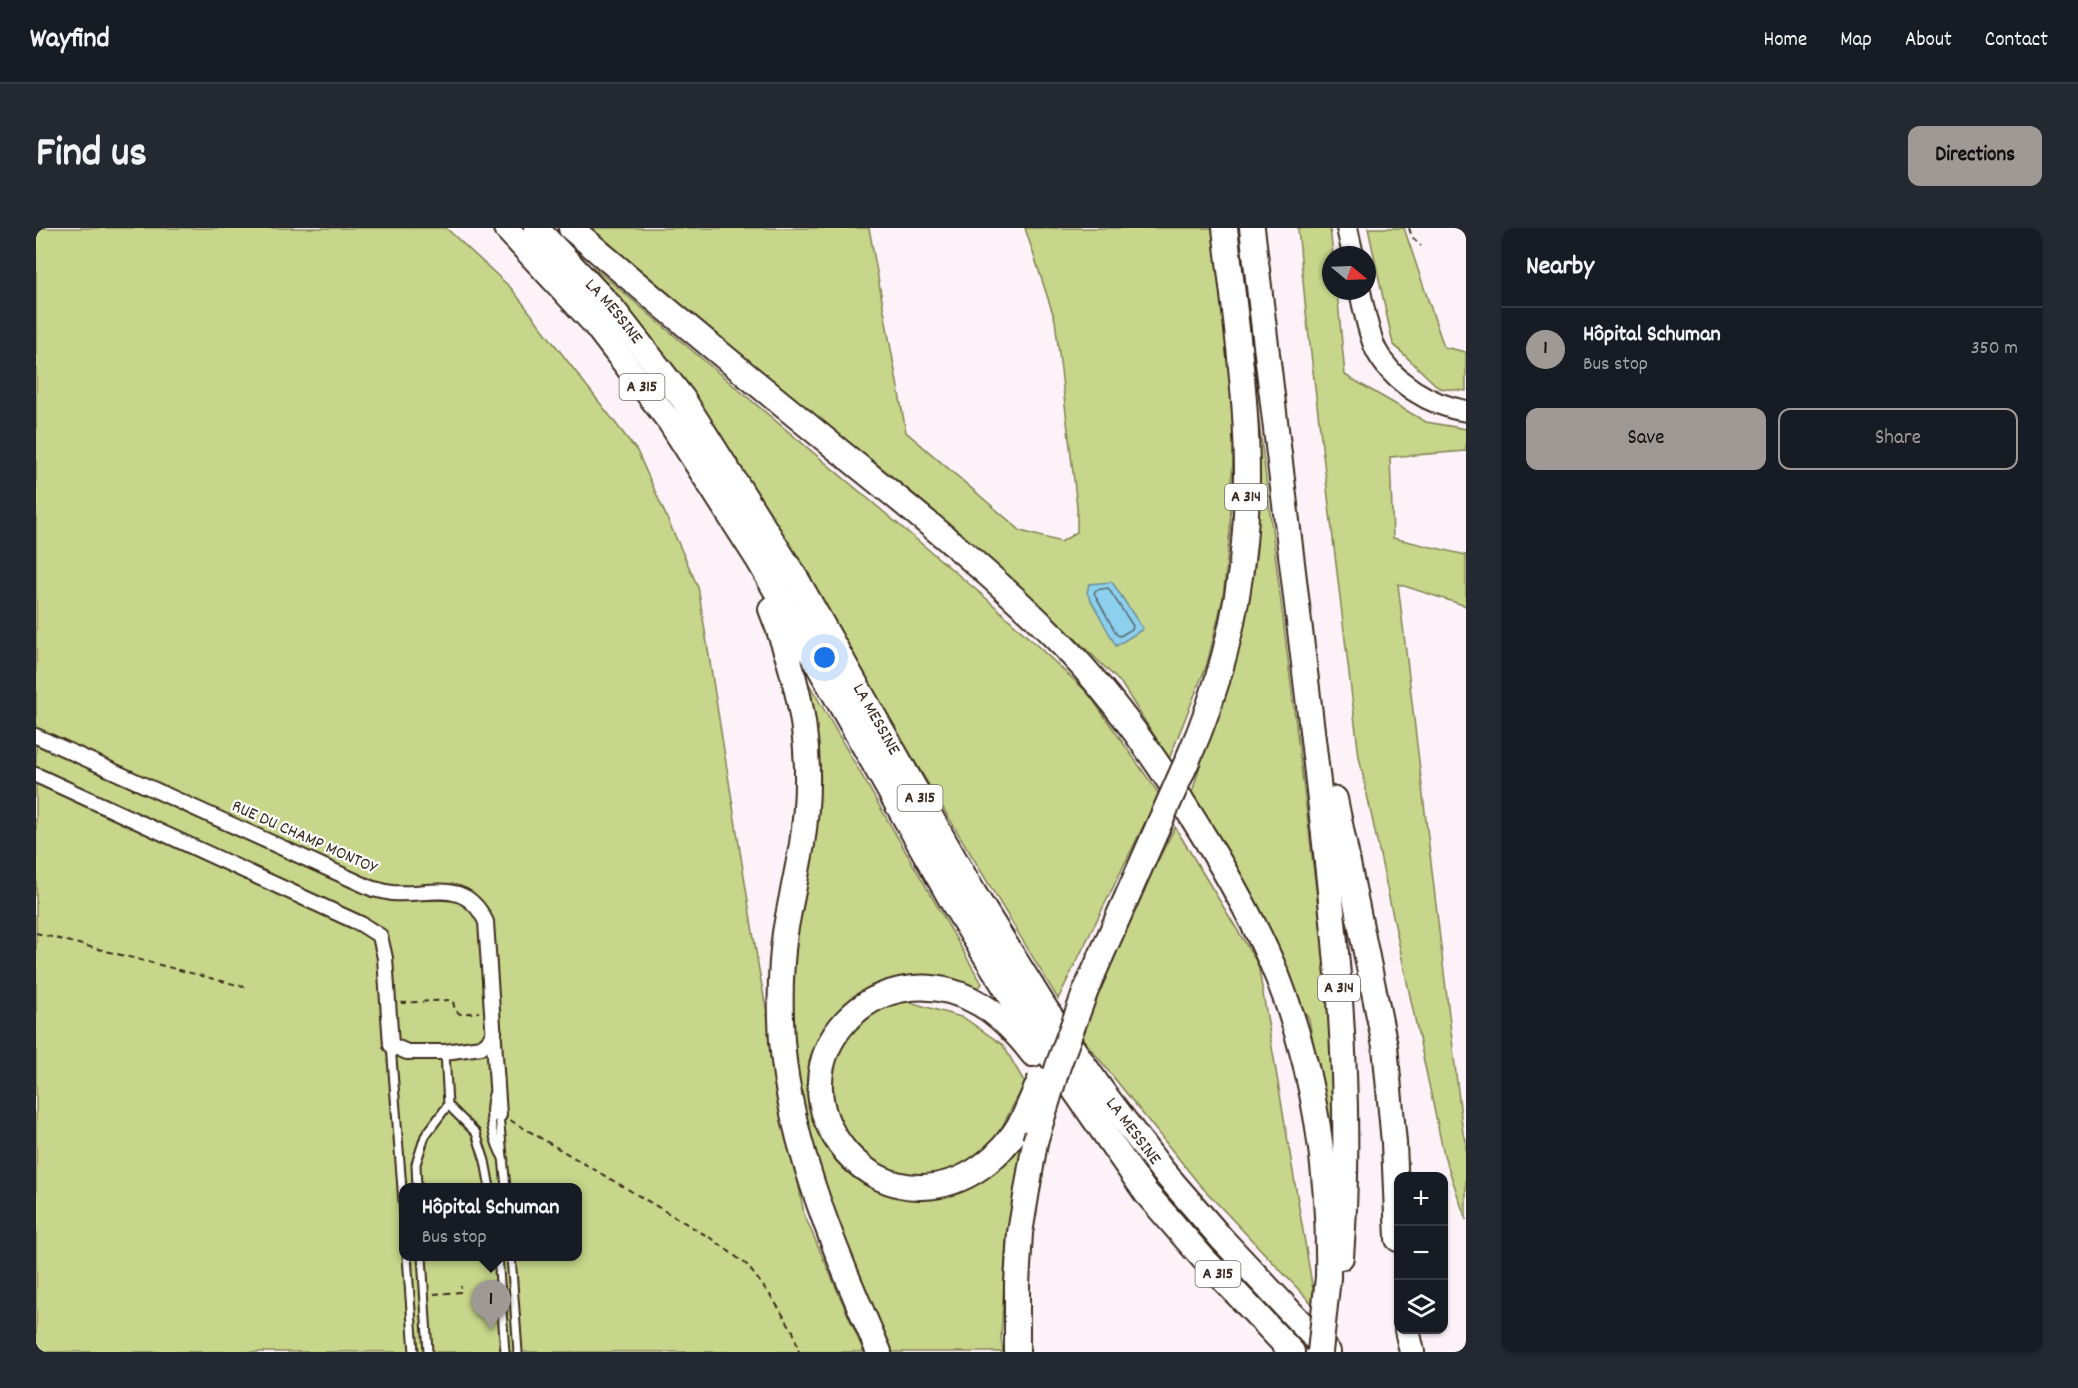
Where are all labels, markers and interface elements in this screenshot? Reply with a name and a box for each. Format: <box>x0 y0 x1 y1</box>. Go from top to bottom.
text: Wayfind <box>30 21 110 61</box>
text: Home <box>1763 26 1807 56</box>
text: Map <box>1840 26 1872 56</box>
text: About <box>1905 26 1952 56</box>
text: Contact <box>1985 26 2048 56</box>
text: Find us <box>36 126 147 186</box>
button: Directions <box>1908 126 2042 186</box>
north arrow <box>1322 246 1376 300</box>
text: Nearby <box>1526 249 1594 286</box>
street label: LA MESSINE <box>578 274 648 350</box>
text: Hôpital Schuman <box>1583 320 1721 351</box>
text: 1 <box>1543 335 1548 363</box>
text: 350 m <box>1971 335 2018 363</box>
text: Bus stop <box>1583 351 1648 379</box>
road number: A 315 <box>620 374 664 400</box>
button: Save <box>1526 408 1766 470</box>
button: Share <box>1778 408 2018 470</box>
road number: A 314 <box>1225 484 1267 510</box>
your location <box>810 643 839 672</box>
street label: LA MESSINE <box>846 679 906 760</box>
road number: A 315 <box>898 785 942 811</box>
street label: RUE DU CHAMP MONTOY <box>227 795 382 882</box>
road number: A 314 <box>1318 975 1360 1001</box>
street label: LA MESSINE <box>1099 1093 1167 1170</box>
map controls <box>1394 1172 1448 1334</box>
button: + <box>1394 1172 1448 1226</box>
popup <box>399 1183 582 1261</box>
text: Hôpital Schuman <box>422 1193 559 1224</box>
text: Bus stop <box>422 1224 487 1252</box>
button: − <box>1394 1226 1448 1280</box>
road number: A 315 <box>1196 1261 1240 1287</box>
pin: 1 <box>472 1280 510 1330</box>
button: layers <box>1394 1280 1448 1334</box>

